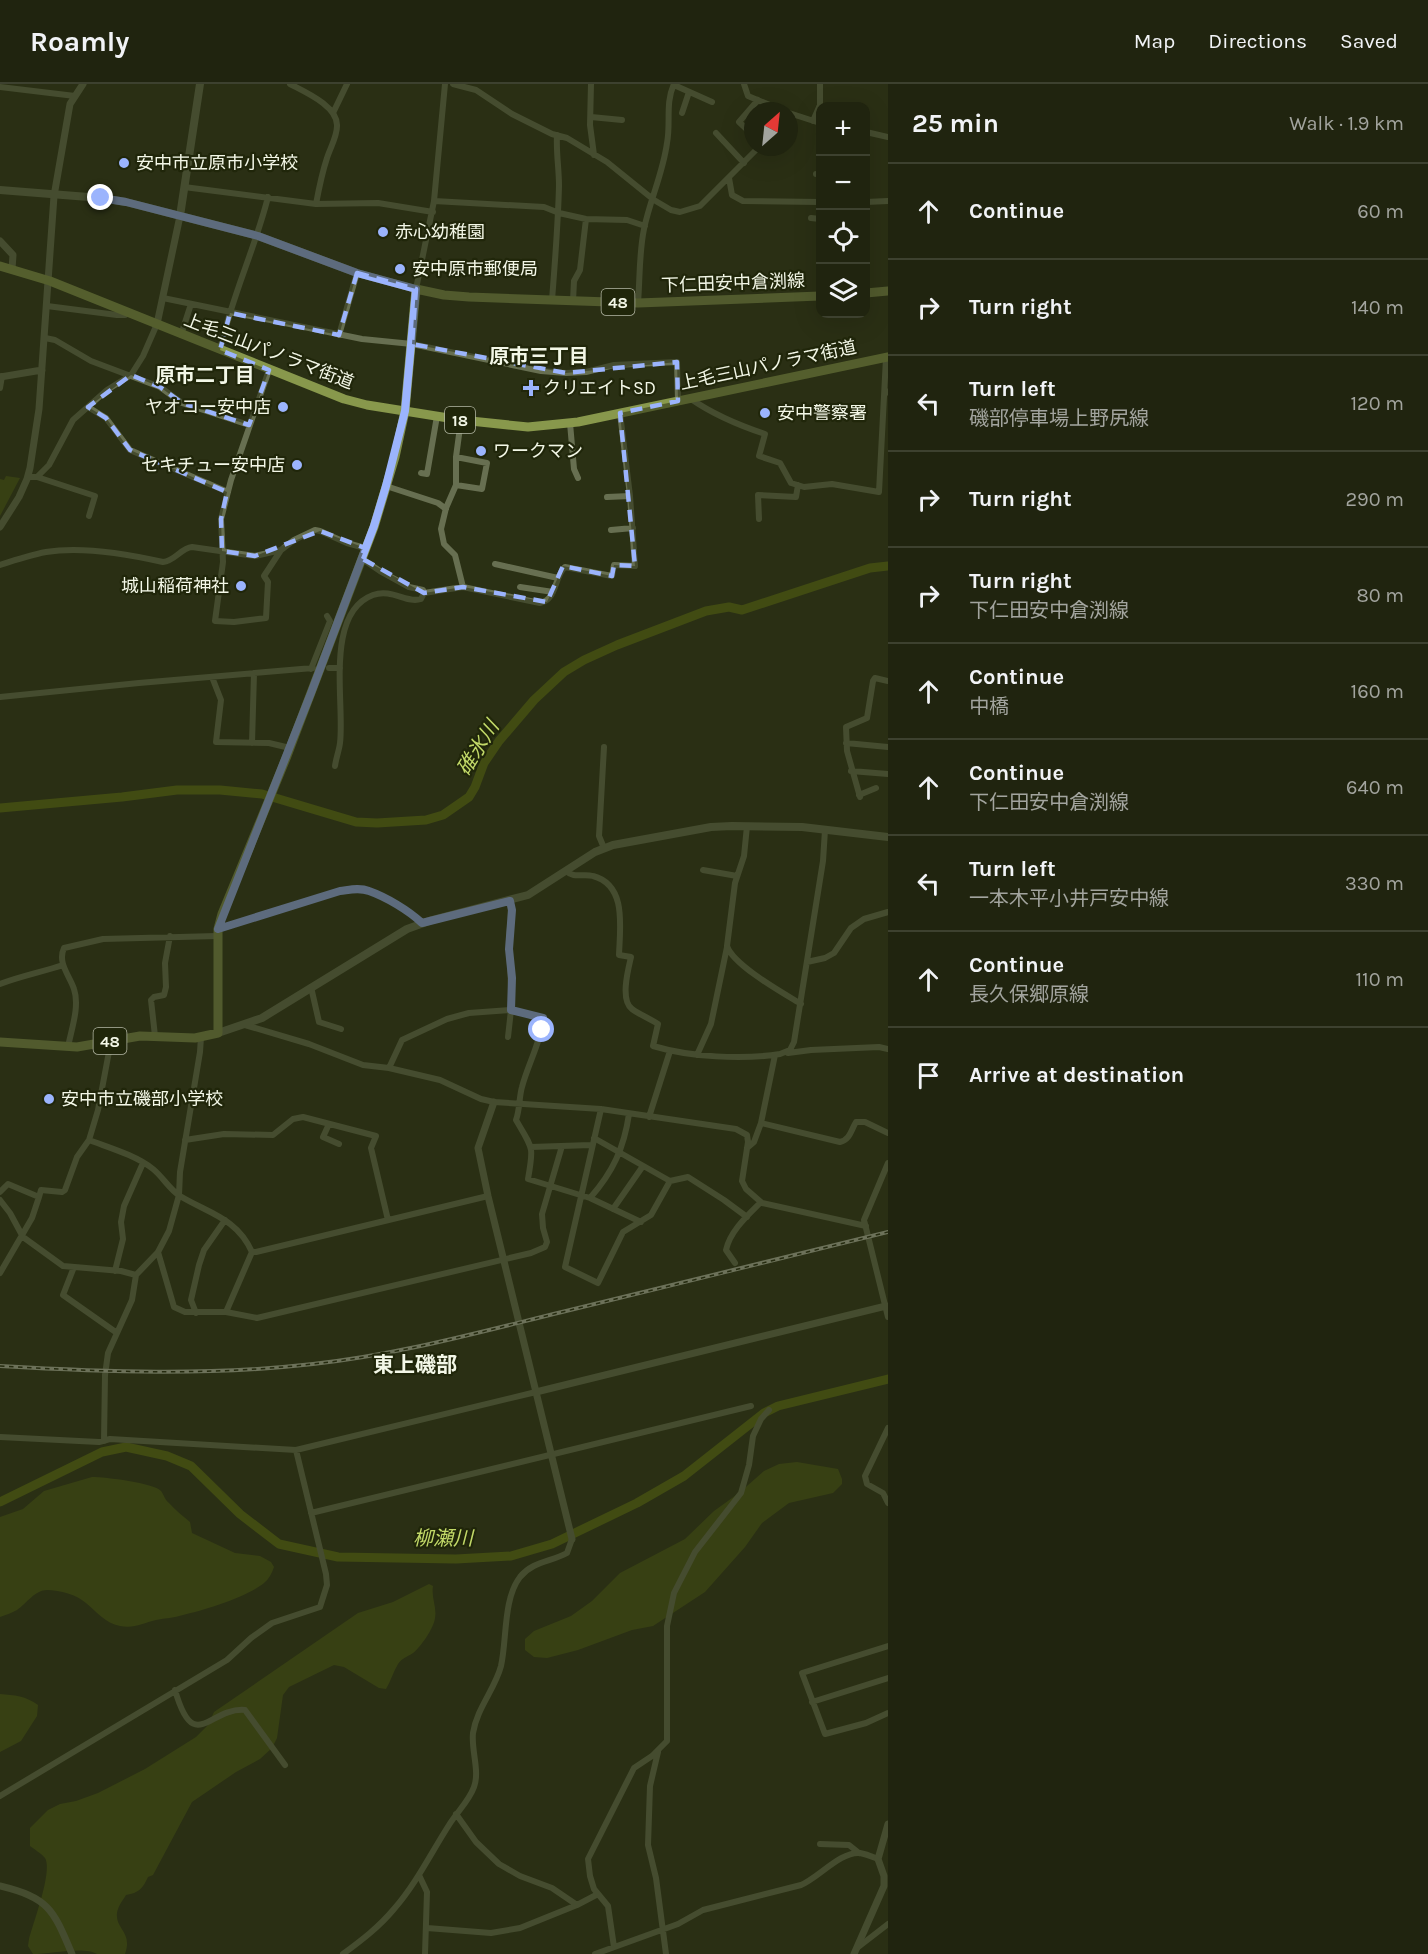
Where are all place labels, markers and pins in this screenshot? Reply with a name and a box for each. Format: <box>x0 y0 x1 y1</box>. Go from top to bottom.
place label: 安中市立原市小学校 <box>136 152 298 174</box>
marker: 安中市立原市小学校 <box>117 156 131 170</box>
place label: 赤心幼稚園 <box>395 221 485 243</box>
marker: 赤心幼稚園 <box>376 225 390 239</box>
place label: 安中原市郵便局 <box>412 258 538 280</box>
marker: 安中原市郵便局 <box>393 262 407 276</box>
place label: クリエイトSD <box>543 377 656 399</box>
marker: クリエイトSD <box>524 381 538 395</box>
place label: ヤオコー安中店 <box>145 396 271 418</box>
marker: ヤオコー安中店 <box>276 400 290 414</box>
place label: 安中警察署 <box>777 402 867 424</box>
marker: 安中警察署 <box>758 406 772 420</box>
place label: ワークマン <box>493 440 583 462</box>
marker: ワークマン <box>474 444 488 458</box>
place label: セキチュー安中店 <box>141 454 285 476</box>
marker: セキチュー安中店 <box>290 458 304 472</box>
place label: 城山稲荷神社 <box>121 575 229 597</box>
marker: 城山稲荷神社 <box>234 579 248 593</box>
place label: 安中市立磯部小学校 <box>61 1088 223 1110</box>
marker: 安中市立磯部小学校 <box>42 1092 56 1106</box>

